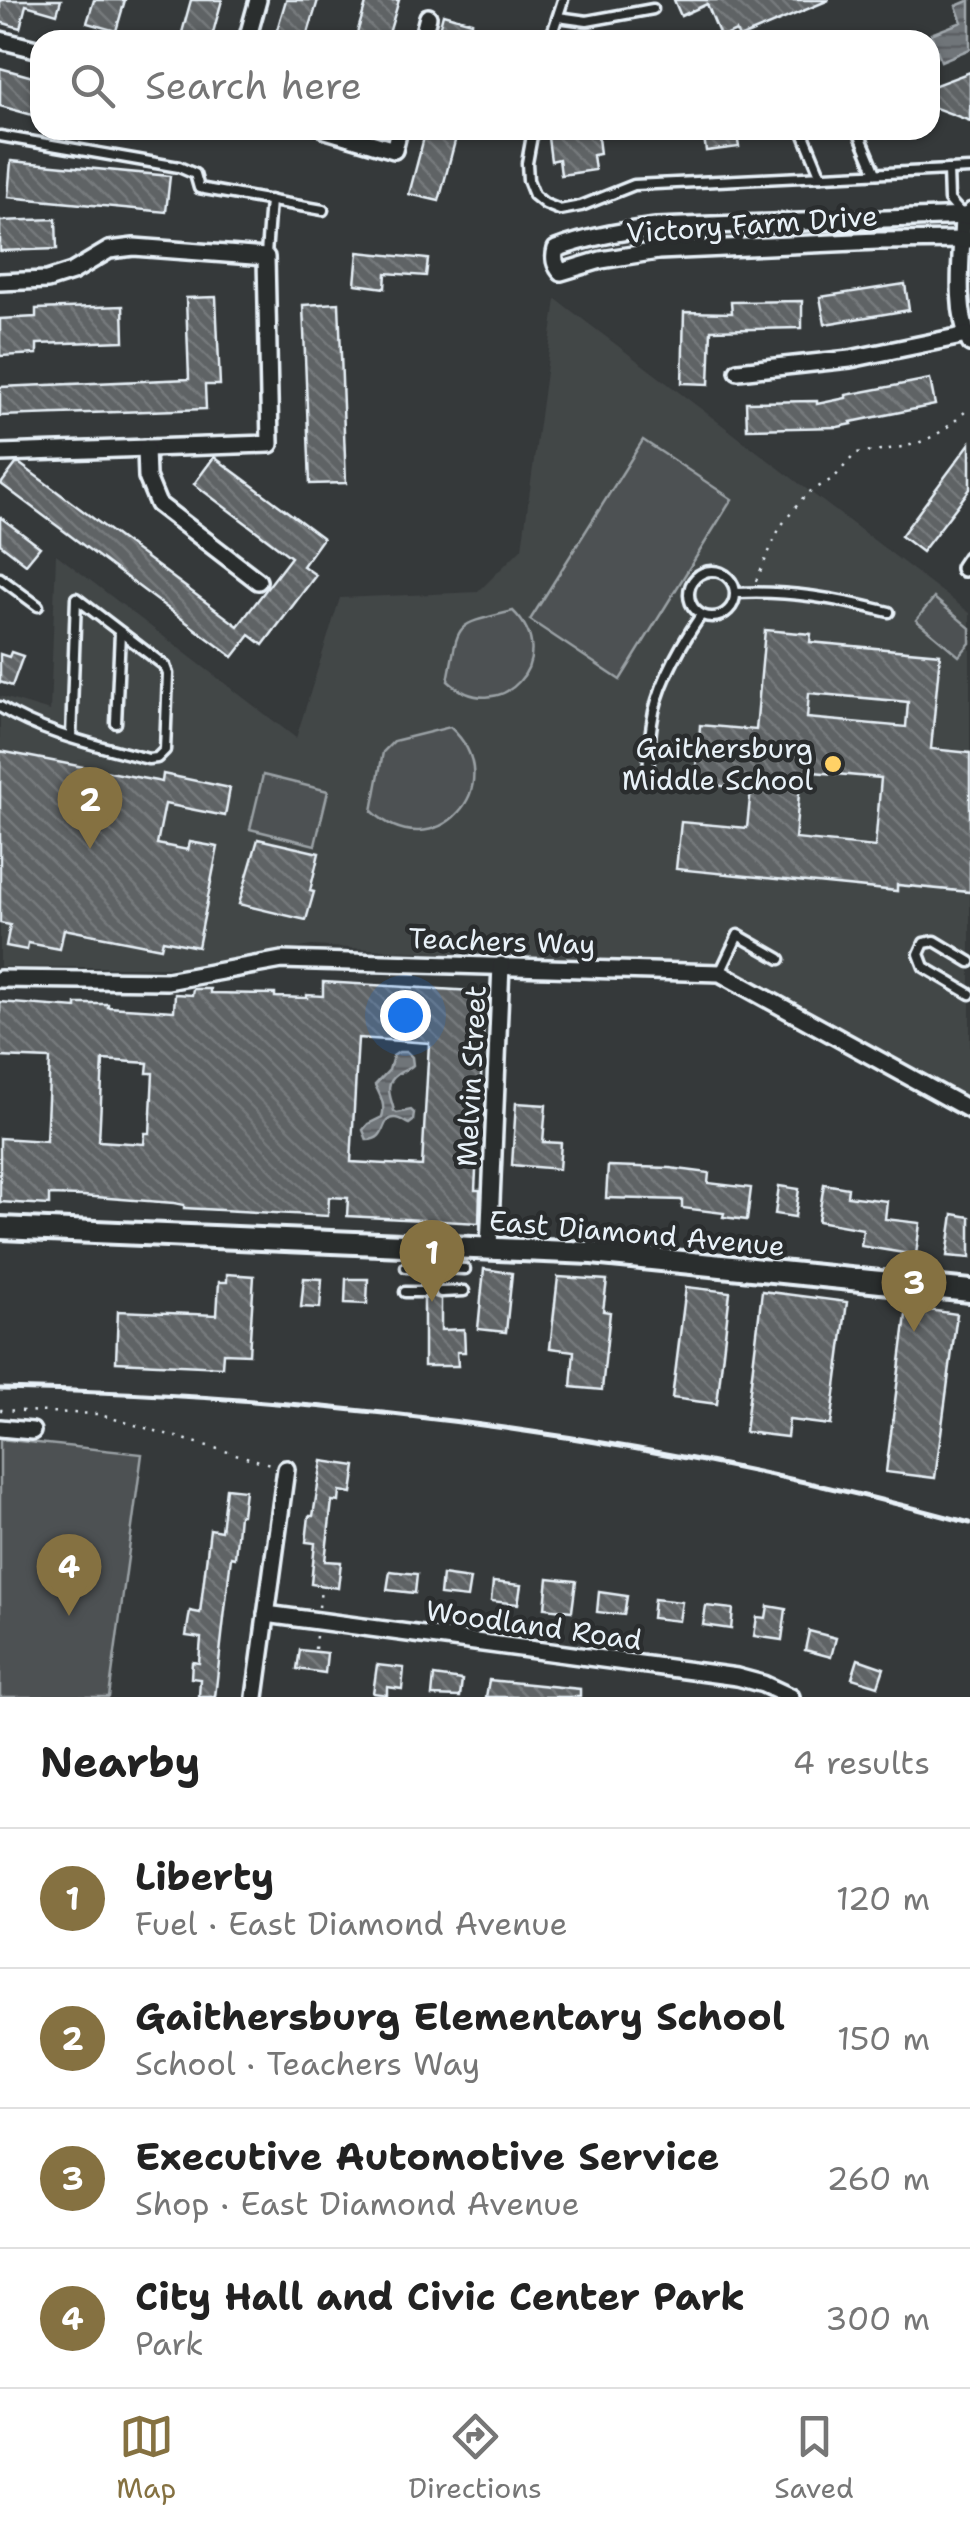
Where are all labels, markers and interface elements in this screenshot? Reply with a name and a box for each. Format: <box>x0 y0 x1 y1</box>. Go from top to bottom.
search box <box>30 30 940 140</box>
icon: search <box>65 58 120 113</box>
text: Search here <box>145 60 362 111</box>
street label: Victory Farm Drive <box>625 196 879 252</box>
place label: Gaithersburg Middle School <box>622 729 814 799</box>
marker: Gaithersburg Middle School <box>822 753 844 775</box>
pin: 2 <box>58 766 122 849</box>
street label: Teachers Way <box>408 919 596 963</box>
street label: Melvin Street <box>447 984 495 1168</box>
your location <box>380 990 431 1041</box>
street label: East Diamond Avenue <box>487 1201 787 1265</box>
pin: 1 <box>400 1220 464 1302</box>
pin: 3 <box>882 1250 946 1332</box>
pin: 4 <box>36 1534 102 1616</box>
street label: Woodland Road <box>424 1591 644 1659</box>
text: Nearby <box>40 1734 200 1790</box>
text: 4 results <box>793 1741 930 1784</box>
text: Liberty <box>135 1851 274 1902</box>
text: 1 <box>65 1877 80 1920</box>
text: 120 m <box>836 1877 930 1920</box>
text: Fuel · East Diamond Avenue <box>135 1902 568 1945</box>
text: Gaithersburg Elementary School <box>135 1991 785 2042</box>
text: 2 <box>61 2017 84 2060</box>
text: 150 m <box>837 2017 930 2060</box>
text: School · Teachers Way <box>135 2042 480 2085</box>
text: Executive Automotive Service <box>135 2131 720 2182</box>
text: 3 <box>61 2157 84 2200</box>
text: 260 m <box>827 2157 930 2200</box>
text: Shop · East Diamond Avenue <box>135 2182 580 2225</box>
text: City Hall and Civic Center Park <box>135 2271 745 2322</box>
text: 4 <box>61 2297 84 2340</box>
text: 300 m <box>825 2297 930 2340</box>
text: Park <box>135 2322 204 2365</box>
tab: Map <box>116 2409 176 2507</box>
tab: Directions <box>409 2409 542 2507</box>
tab: Saved <box>774 2409 854 2507</box>

